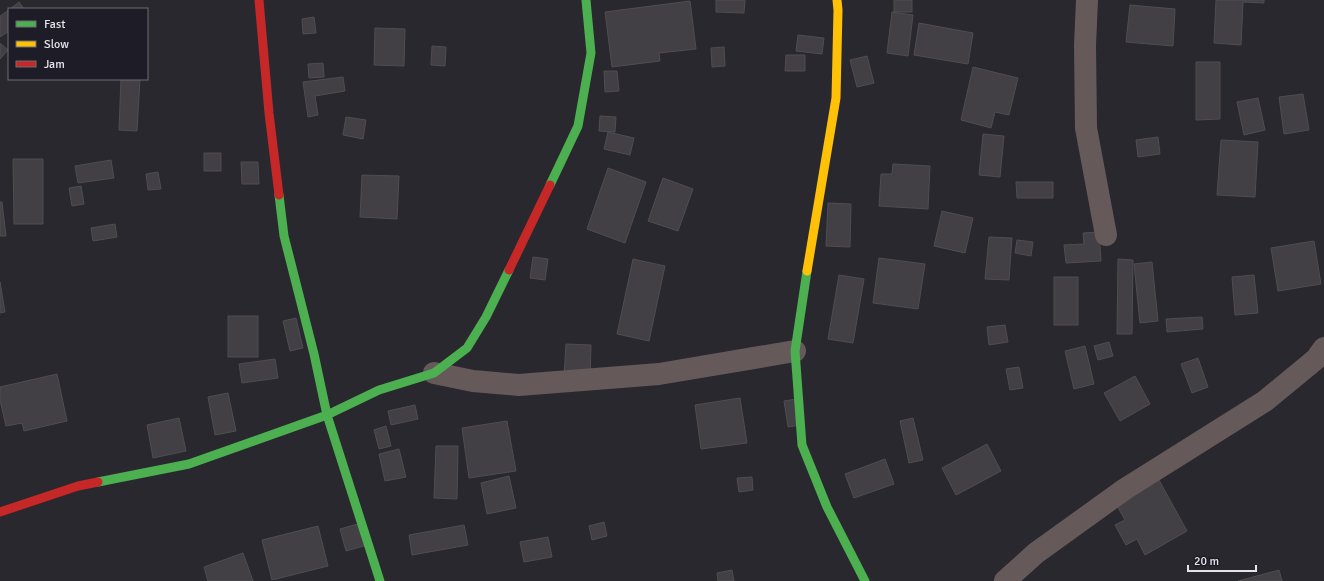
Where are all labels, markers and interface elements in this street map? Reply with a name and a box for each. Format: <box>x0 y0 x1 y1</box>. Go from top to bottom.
legend <box>8 8 148 80</box>
text: Fast <box>44 17 65 32</box>
text: Slow <box>44 37 69 52</box>
text: Jam <box>44 57 65 72</box>
scale bar <box>1188 547 1256 573</box>
text: 20 m <box>1194 554 1219 569</box>

